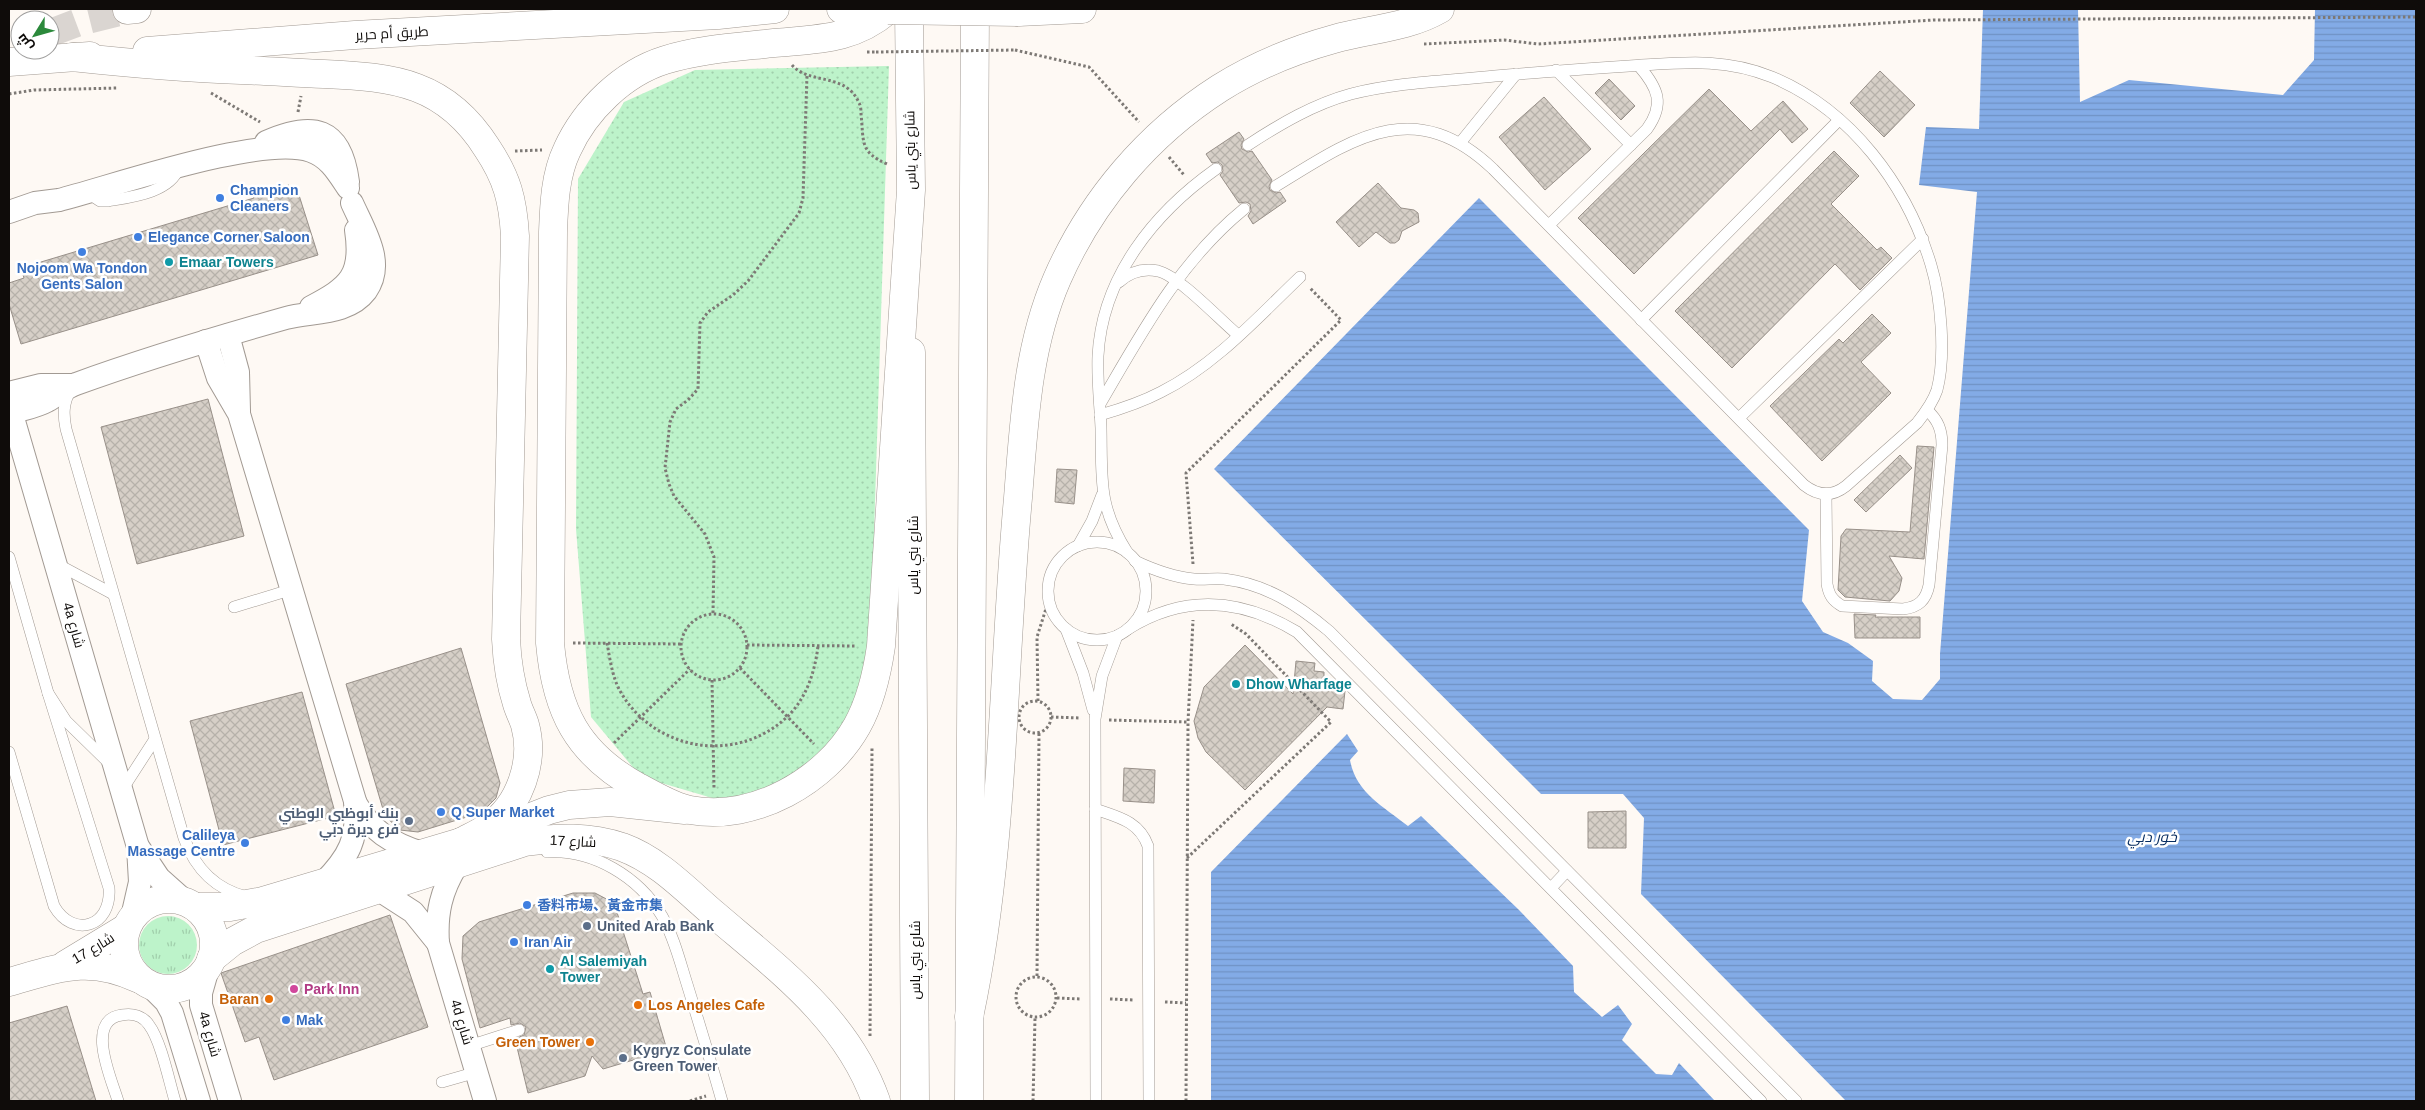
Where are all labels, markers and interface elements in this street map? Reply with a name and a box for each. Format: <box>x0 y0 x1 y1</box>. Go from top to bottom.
north arrow <box>10 10 60 60</box>
street label: طريق أم حرير <box>354 22 429 45</box>
text: ش <box>13 30 37 55</box>
street label: شارع بني ياس <box>901 110 923 190</box>
place label: Champion Cleaners <box>230 182 298 214</box>
marker: Champion Cleaners <box>214 192 226 204</box>
place label: Elegance Corner Saloon <box>148 229 310 245</box>
marker: Elegance Corner Saloon <box>132 231 144 243</box>
marker: Nojoom Wa Tondon Gents Salon <box>76 246 88 258</box>
place label: Emaar Towers <box>179 254 274 270</box>
marker: Emaar Towers <box>163 256 175 268</box>
place label: Nojoom Wa Tondon Gents Salon <box>17 260 147 292</box>
street label: شارع بني ياس <box>905 515 925 595</box>
street label: 4a شارع <box>59 600 88 650</box>
place label: Dhow Wharfage <box>1246 676 1352 692</box>
marker: Dhow Wharfage <box>1230 678 1242 690</box>
place label: بنك أبوظبي الوطني فرع ديرة دبي <box>279 804 399 841</box>
place label: Q Super Market <box>451 804 555 820</box>
marker: Q Super Market <box>435 806 447 818</box>
marker: بنك أبوظبي الوطني فرع ديرة دبي <box>403 815 415 827</box>
place label: Calileya Massage Centre <box>128 827 235 859</box>
water label: خور دبي <box>2127 828 2177 849</box>
street label: شارع 17 <box>549 832 597 851</box>
marker: Calileya Massage Centre <box>239 837 251 849</box>
place label: 香料市場、黃金市集 <box>537 897 663 913</box>
marker: 香料市場、黃金市集 <box>521 899 533 911</box>
place label: United Arab Bank <box>597 918 714 934</box>
marker: United Arab Bank <box>581 920 593 932</box>
street label: شارع بني ياس <box>907 920 927 1000</box>
street label: شارع 17 <box>69 929 118 968</box>
place label: Iran Air <box>524 934 573 950</box>
marker: Iran Air <box>508 936 520 948</box>
place label: Al Salemiyah Tower <box>560 953 647 985</box>
marker: Al Salemiyah Tower <box>544 963 556 975</box>
place label: Park Inn <box>304 981 359 997</box>
marker: Park Inn <box>288 983 300 995</box>
place label: Baran <box>219 991 259 1007</box>
marker: Baran <box>263 993 275 1005</box>
street label: 4d شارع <box>447 997 476 1047</box>
place label: Los Angeles Cafe <box>648 997 765 1013</box>
marker: Los Angeles Cafe <box>632 999 644 1011</box>
street label: 4a شارع <box>195 1009 224 1059</box>
place label: Mak <box>296 1012 323 1028</box>
marker: Mak <box>280 1014 292 1026</box>
place label: Green Tower <box>495 1034 581 1050</box>
marker: Green Tower <box>584 1036 596 1048</box>
place label: Kygryz Consulate Green Tower <box>633 1042 751 1074</box>
marker: Kygryz Consulate Green Tower <box>617 1052 629 1064</box>

